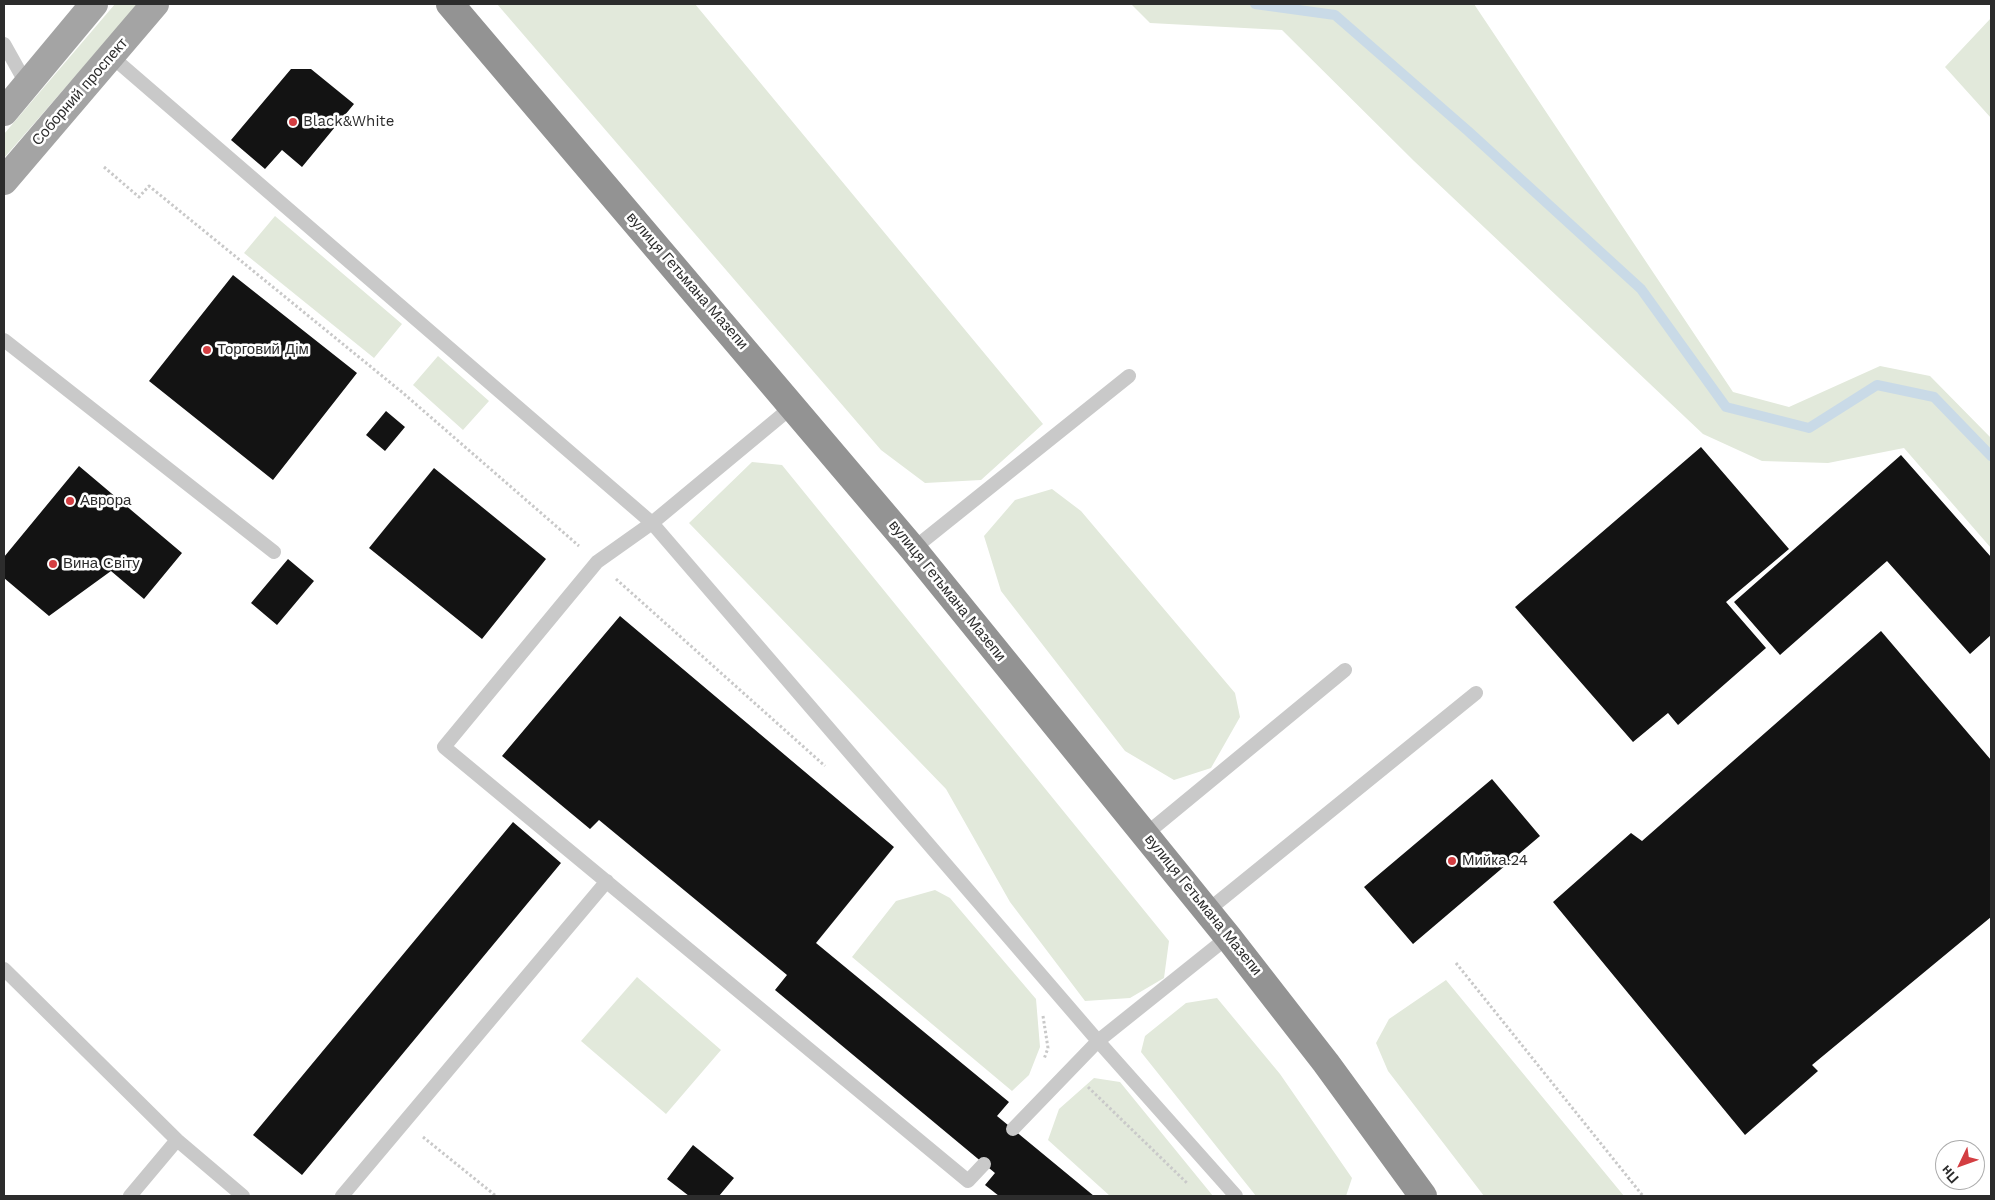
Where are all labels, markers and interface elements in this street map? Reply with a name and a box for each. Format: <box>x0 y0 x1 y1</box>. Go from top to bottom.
street label: Соборний проспект <box>28 34 132 150</box>
place label: Black&White <box>303 113 394 131</box>
marker: Black&White <box>287 116 299 128</box>
street label: вулиця Гетьмана Мазепи <box>622 209 752 353</box>
place label: Торговий Дім <box>217 341 309 359</box>
marker: Торговий Дім <box>201 344 213 356</box>
place label: Аврора <box>80 492 131 510</box>
marker: Аврора <box>64 495 76 507</box>
street label: вулиця Гетьмана Мазепи <box>885 517 1009 665</box>
place label: Вина Світу <box>63 555 140 573</box>
marker: Вина Світу <box>47 558 59 570</box>
street label: вулиця Гетьмана Мазепи <box>1141 831 1265 979</box>
place label: Мийка.24 <box>1462 852 1528 870</box>
marker: Мийка.24 <box>1446 855 1458 867</box>
north arrow <box>1935 1140 1985 1190</box>
text: Пн <box>1937 1162 1962 1187</box>

